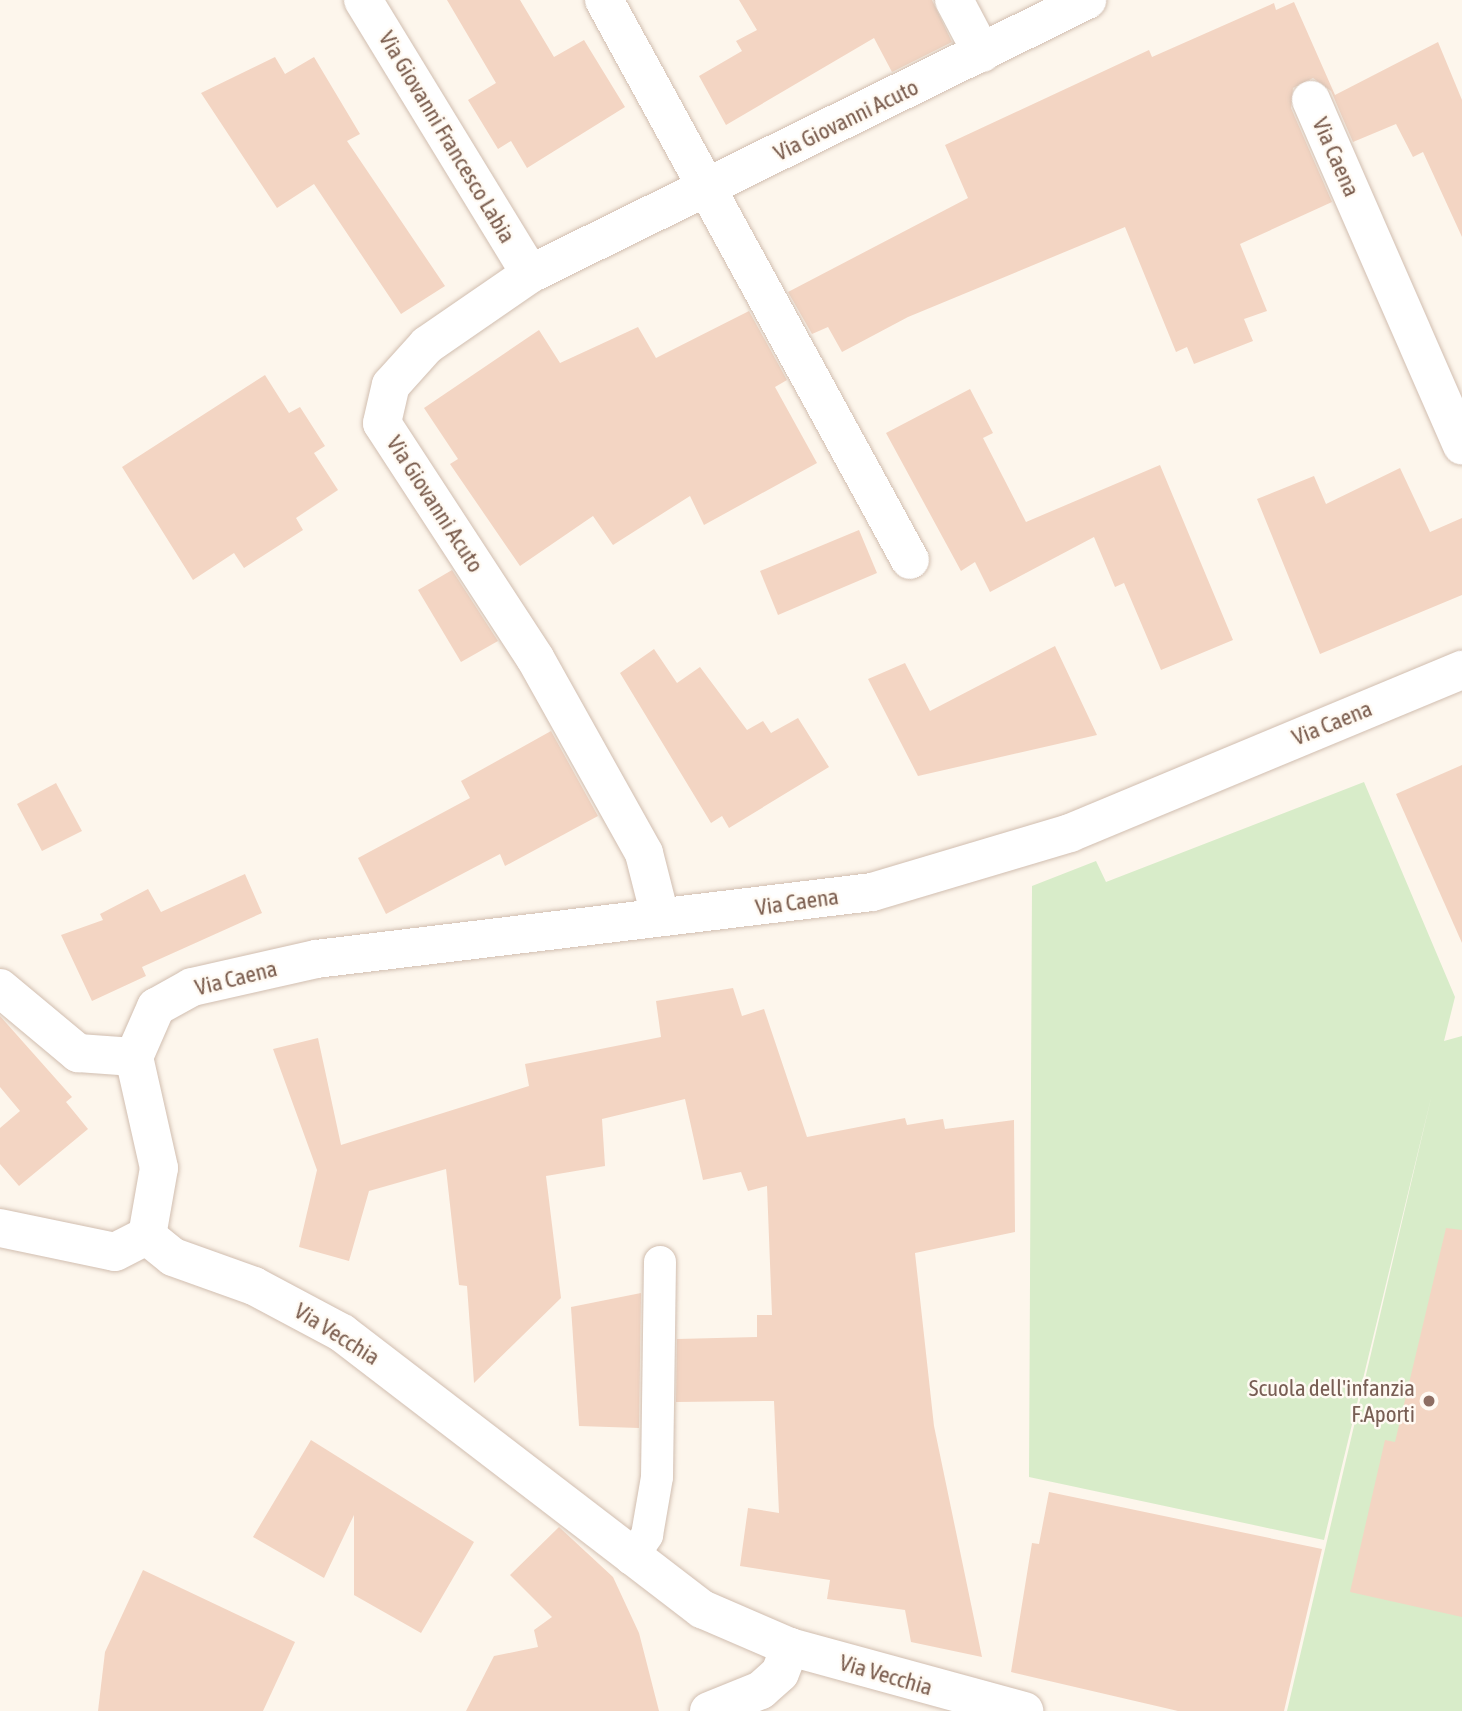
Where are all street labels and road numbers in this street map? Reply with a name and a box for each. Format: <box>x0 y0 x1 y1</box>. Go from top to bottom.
street label: Via Giovanni Francesco Labia <box>373 26 521 248</box>
street label: Via Giovanni Acuto <box>769 73 923 167</box>
street label: Via Caena <box>1306 113 1366 201</box>
street label: Via Giovanni Acuto <box>381 431 489 577</box>
street label: Via Caena <box>1288 695 1376 751</box>
street label: Via Caena <box>754 883 840 921</box>
street label: Via Caena <box>192 954 280 1002</box>
street label: Via Vecchia <box>289 1297 385 1371</box>
street label: Via Vecchia <box>836 1649 936 1701</box>

